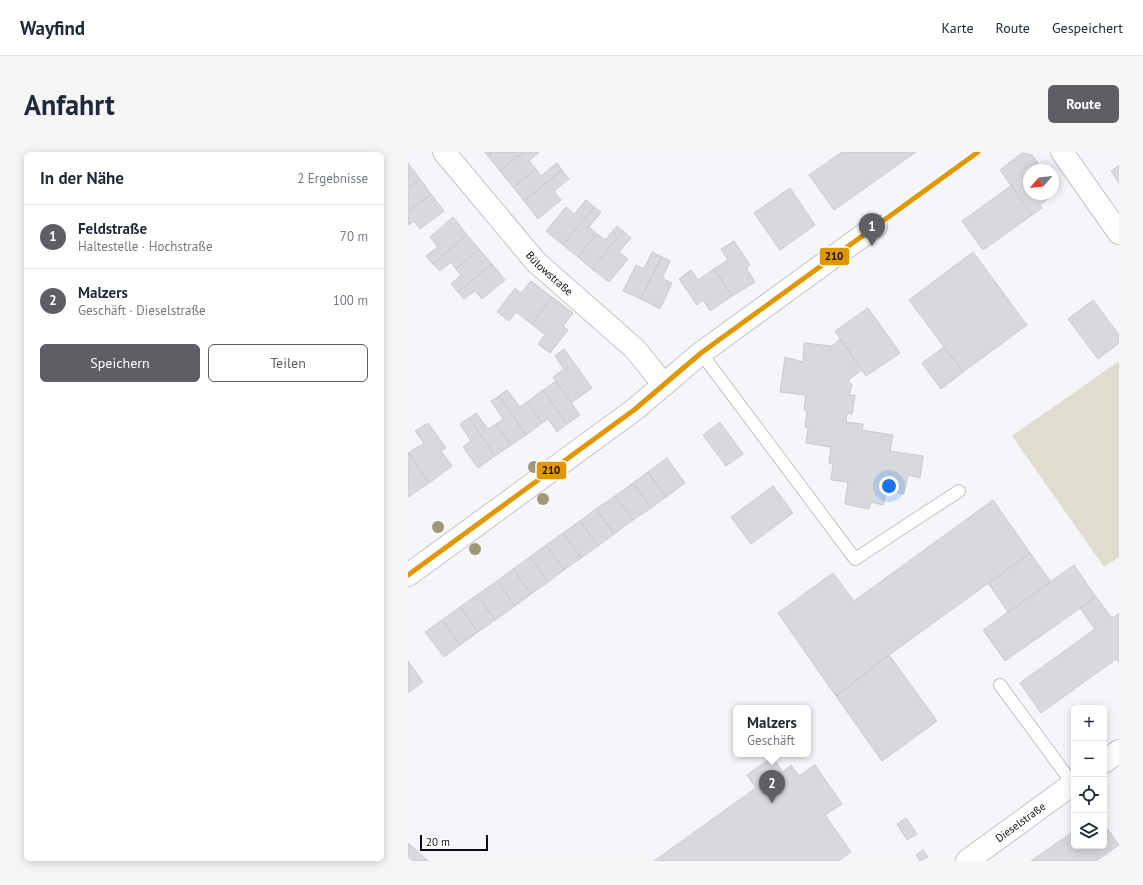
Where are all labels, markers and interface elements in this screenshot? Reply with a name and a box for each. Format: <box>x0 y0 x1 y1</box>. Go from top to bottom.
text: Wayfind <box>20 16 85 40</box>
text: Karte <box>942 19 974 37</box>
text: Route <box>996 19 1030 37</box>
text: Gespeichert <box>1052 19 1123 37</box>
button: Route <box>1048 85 1119 123</box>
text: Anfahrt <box>24 86 115 123</box>
north arrow <box>1023 164 1059 200</box>
text: In der Nähe <box>40 167 124 189</box>
text: 2 Ergebnisse <box>297 170 368 187</box>
pin: 1 <box>859 213 885 246</box>
text: Feldstraße <box>78 219 147 238</box>
text: 1 <box>49 228 57 245</box>
text: 70 m <box>340 228 368 245</box>
text: Haltestelle · Hochstraße <box>78 238 213 255</box>
line badge: 210 <box>819 247 850 266</box>
street label: Bülowstraße <box>523 248 576 299</box>
text: 210 <box>825 249 843 263</box>
text: Malzers <box>78 283 128 302</box>
text: 2 <box>49 292 57 309</box>
text: 100 m <box>333 292 368 309</box>
text: Geschäft · Dieselstraße <box>78 302 206 319</box>
button: Speichern <box>40 344 200 382</box>
button: Teilen <box>208 344 368 382</box>
line badge: 210 <box>536 461 567 480</box>
text: 210 <box>542 463 560 477</box>
your location <box>879 476 899 496</box>
popup <box>733 705 811 757</box>
map controls <box>1071 705 1107 849</box>
button: + <box>1071 705 1107 741</box>
text: Malzers <box>747 713 797 732</box>
text: Geschäft <box>747 732 795 749</box>
button: − <box>1071 741 1107 777</box>
pin: 2 <box>759 770 785 803</box>
button: locate <box>1071 777 1107 813</box>
street label: Dieselstraße <box>992 799 1049 845</box>
button: layers <box>1071 813 1107 849</box>
scale bar <box>420 833 488 852</box>
text: 20 m <box>426 835 450 849</box>

